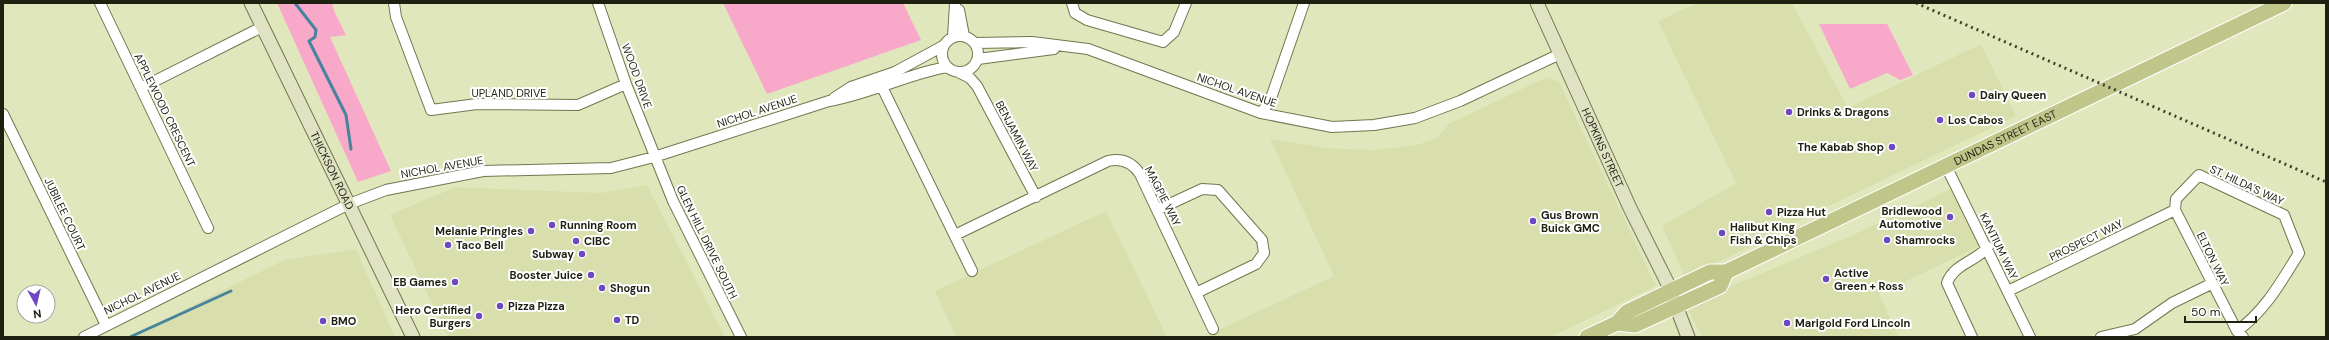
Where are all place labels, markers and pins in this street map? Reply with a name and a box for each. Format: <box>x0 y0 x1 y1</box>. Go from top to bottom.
place label: Dairy Queen <box>1980 88 2047 102</box>
marker: Dairy Queen <box>1967 90 1977 100</box>
place label: Drinks & Dragons <box>1797 105 1889 119</box>
marker: Drinks & Dragons <box>1784 107 1794 117</box>
place label: Los Cabos <box>1948 113 2004 127</box>
marker: Los Cabos <box>1935 115 1945 125</box>
place label: The Kabab Shop <box>1797 140 1884 154</box>
marker: The Kabab Shop <box>1887 142 1897 152</box>
place label: Bridlewood Automotive <box>1879 204 1942 231</box>
place label: Pizza Hut <box>1777 205 1826 219</box>
marker: Pizza Hut <box>1764 207 1774 217</box>
place label: Gus Brown Buick GMC <box>1541 208 1600 235</box>
marker: Bridlewood Automotive <box>1945 212 1955 222</box>
marker: Gus Brown Buick GMC <box>1528 216 1538 226</box>
place label: Running Room <box>560 218 637 232</box>
marker: Running Room <box>547 220 557 230</box>
place label: Halibut King Fish & Chips <box>1730 220 1797 247</box>
place label: Melanie Pringles <box>435 224 523 238</box>
marker: Melanie Pringles <box>526 226 536 236</box>
marker: Halibut King Fish & Chips <box>1717 228 1727 238</box>
place label: Shamrocks <box>1895 233 1955 247</box>
place label: CIBC <box>584 234 610 248</box>
marker: Shamrocks <box>1882 235 1892 245</box>
marker: CIBC <box>571 236 581 246</box>
place label: Taco Bell <box>456 238 504 252</box>
marker: Taco Bell <box>443 240 453 250</box>
place label: Subway <box>532 247 574 261</box>
marker: Subway <box>577 249 587 259</box>
place label: Active Green + Ross <box>1834 266 1904 293</box>
place label: Booster Juice <box>510 268 583 282</box>
marker: Booster Juice <box>586 270 596 280</box>
marker: Active Green + Ross <box>1821 274 1831 284</box>
place label: EB Games <box>393 275 447 289</box>
marker: EB Games <box>450 277 460 287</box>
place label: Shogun <box>610 281 650 295</box>
marker: Shogun <box>597 283 607 293</box>
place label: Pizza Pizza <box>508 299 565 313</box>
marker: Pizza Pizza <box>495 301 505 311</box>
place label: Hero Certified Burgers <box>395 303 471 330</box>
marker: Hero Certified Burgers <box>474 311 484 321</box>
place label: TD <box>625 313 640 327</box>
place label: BMO <box>331 314 357 328</box>
marker: TD <box>612 315 622 325</box>
marker: BMO <box>318 316 328 326</box>
place label: Marigold Ford Lincoln <box>1795 316 1910 330</box>
marker: Marigold Ford Lincoln <box>1782 318 1792 328</box>

